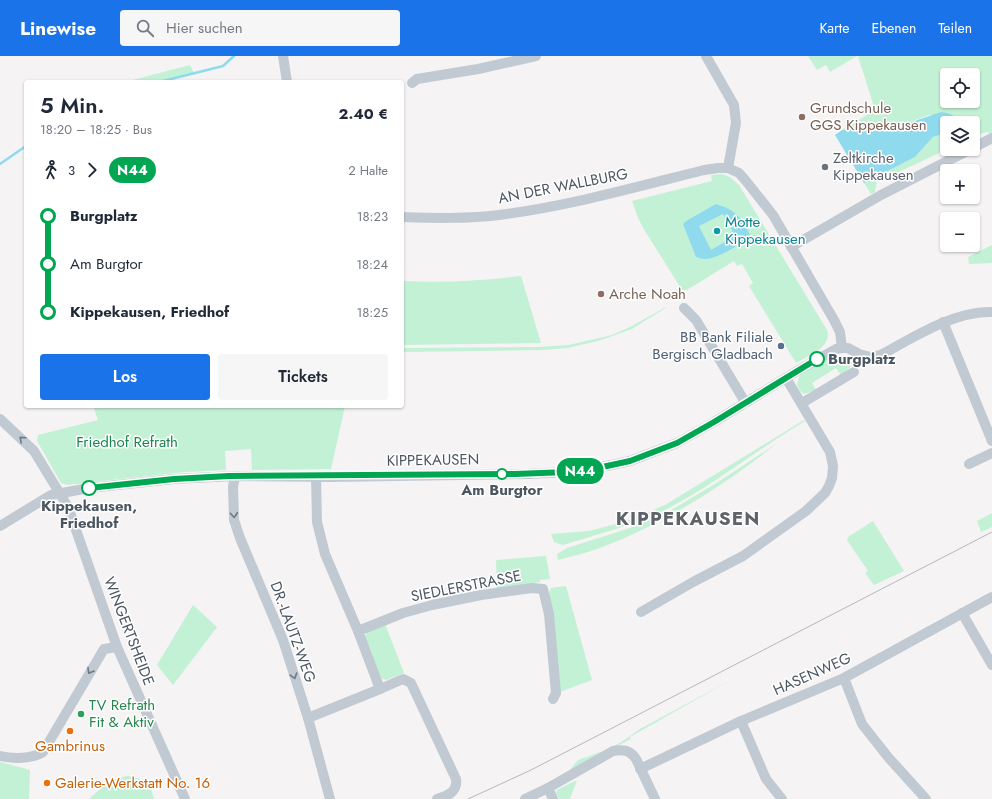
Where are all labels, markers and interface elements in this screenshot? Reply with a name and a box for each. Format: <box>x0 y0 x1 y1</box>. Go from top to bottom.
search box <box>120 10 400 46</box>
text: Linewise <box>20 15 96 42</box>
icon: search <box>134 17 156 39</box>
text: Hier suchen <box>166 17 243 39</box>
text: Karte <box>819 18 849 38</box>
text: Ebenen <box>871 18 916 38</box>
text: Teilen <box>938 18 972 38</box>
map controls <box>940 68 980 252</box>
button: locate <box>940 68 980 108</box>
text: 5 Min. <box>40 89 104 121</box>
place label: Grundschule GGS Kippekausen <box>810 97 927 136</box>
text: 2.40 € <box>339 103 388 125</box>
marker: Grundschule GGS Kippekausen <box>797 112 807 122</box>
button: layers <box>940 116 980 156</box>
text: 18:20 – 18:25 · Bus <box>40 120 152 139</box>
place label: Zeltkirche Kippekausen <box>833 147 914 186</box>
icon: walk <box>40 159 62 181</box>
icon: forward <box>81 159 103 181</box>
text: N44 <box>117 160 148 180</box>
text: 3 <box>68 161 75 180</box>
text: 2 Halte <box>348 161 388 180</box>
marker: Zeltkirche Kippekausen <box>820 162 830 172</box>
street label: AN DER WALLBURG <box>496 163 630 209</box>
button: + <box>940 164 980 204</box>
text: Burgplatz <box>70 205 138 227</box>
text: 18:23 <box>357 207 388 226</box>
place label: Motte Kippekausen <box>725 211 806 250</box>
button: − <box>940 212 980 252</box>
marker: Motte Kippekausen <box>712 226 722 236</box>
text: Am Burgtor <box>70 253 143 275</box>
text: 18:24 <box>356 255 388 274</box>
place label: Arche Noah <box>609 283 686 305</box>
marker: Arche Noah <box>596 289 606 299</box>
text: Kippekausen, Friedhof <box>70 301 229 323</box>
text: 18:25 <box>356 303 388 322</box>
place label: BB Bank Filiale Bergisch Gladbach <box>652 326 773 365</box>
marker: BB Bank Filiale Bergisch Gladbach <box>776 341 786 351</box>
place label: Burgplatz <box>828 348 896 370</box>
marker: Burgplatz <box>809 351 825 367</box>
button: Los <box>40 354 210 400</box>
button: Tickets <box>218 354 388 400</box>
park label: Friedhof Refrath <box>76 431 178 453</box>
one-way arrow <box>20 437 27 444</box>
street label: KIPPEKAUSEN <box>386 448 480 472</box>
line badge: N44 <box>557 458 603 484</box>
text: N44 <box>565 461 595 481</box>
marker: Am Burgtor <box>496 468 508 480</box>
place label: Am Burgtor <box>460 479 543 501</box>
marker: Kippekausen, Friedhof <box>81 480 97 496</box>
place label: Kippekausen, Friedhof <box>41 495 137 534</box>
district label: KIPPEKAUSEN <box>616 505 760 532</box>
one-way arrow <box>230 512 239 518</box>
street label: SIEDLERSTRASSE <box>409 565 523 607</box>
street label: WINGERTSHEIDE <box>98 574 160 688</box>
street label: DR.-LAUTZ-WEG <box>264 578 322 686</box>
street label: HASENWEG <box>769 647 855 701</box>
one-way arrow <box>87 667 95 674</box>
one-way arrow <box>290 672 298 679</box>
place label: TV Refrath Fit & Aktiv <box>89 694 155 733</box>
marker: TV Refrath Fit & Aktiv <box>76 709 86 719</box>
marker: Gambrinus <box>65 726 75 736</box>
place label: Gambrinus <box>35 735 105 757</box>
place label: Galerie-Werkstatt No. 16 <box>55 772 210 794</box>
marker: Galerie-Werkstatt No. 16 <box>42 778 52 788</box>

